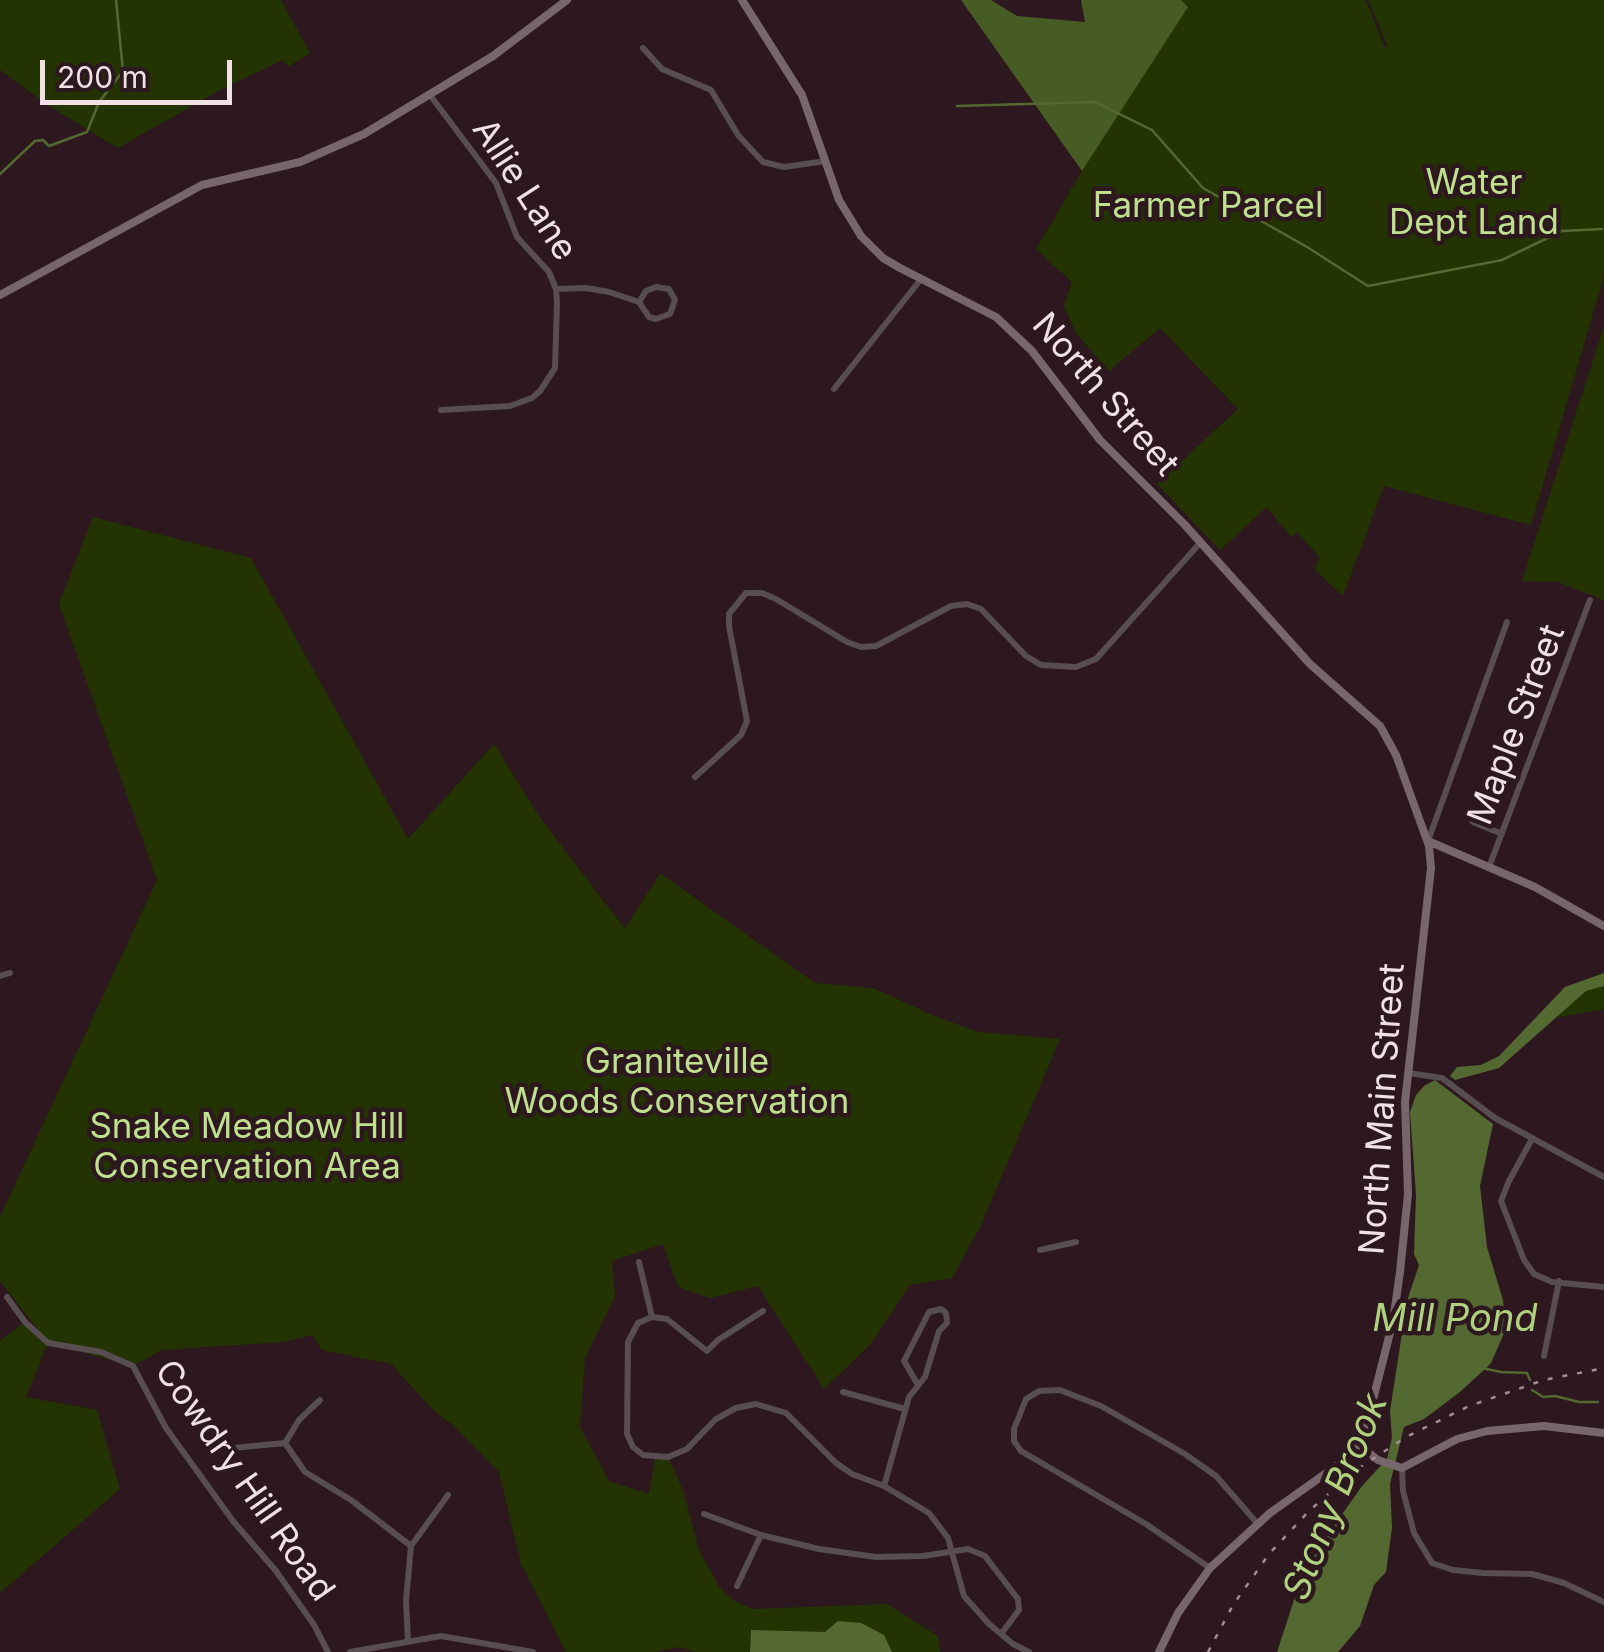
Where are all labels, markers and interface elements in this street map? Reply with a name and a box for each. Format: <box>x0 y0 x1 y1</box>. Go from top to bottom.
scale bar <box>45 40 238 102</box>
text: 200 m <box>57 59 148 95</box>
street label: Allie Lane <box>463 111 585 269</box>
park label: Water Dept Land <box>1389 162 1559 244</box>
park label: Farmer Parcel <box>1093 185 1323 227</box>
street label: North Street <box>1023 305 1187 485</box>
street label: Maple Street <box>1460 619 1574 831</box>
street label: North Main Street <box>1352 962 1414 1256</box>
park label: Graniteville Woods Conservation <box>504 1041 850 1123</box>
park label: Snake Meadow Hill Conservation Area <box>89 1106 405 1188</box>
water label: Mill Pond <box>1372 1297 1538 1343</box>
street label: Cowdry Hill Road <box>145 1353 343 1609</box>
water label: Stony Brook <box>1274 1387 1398 1607</box>

